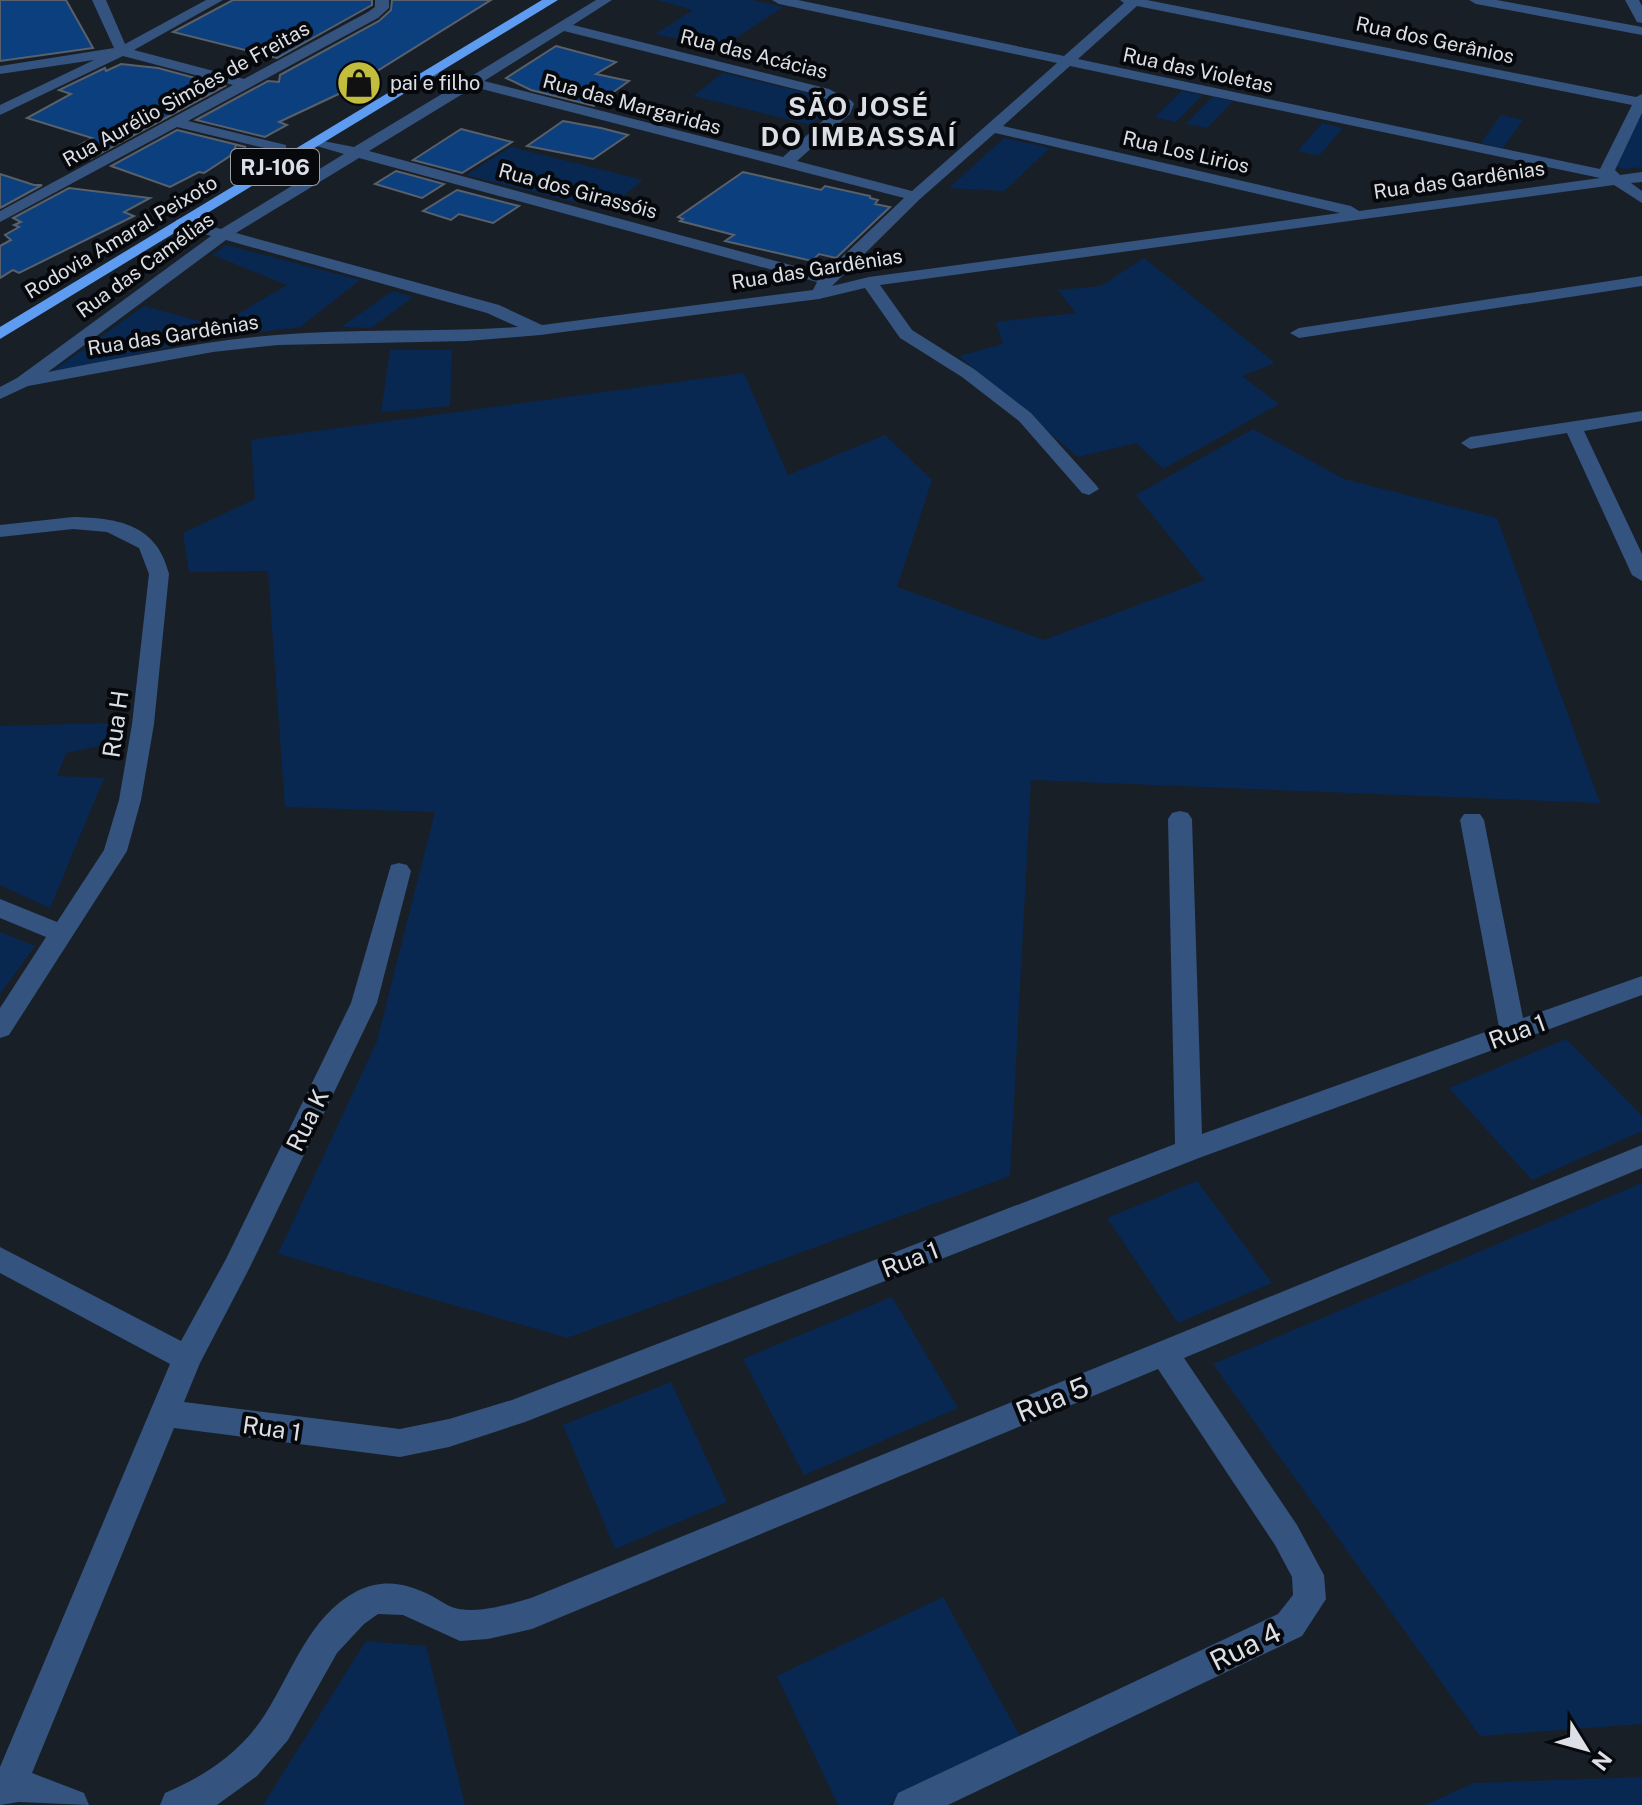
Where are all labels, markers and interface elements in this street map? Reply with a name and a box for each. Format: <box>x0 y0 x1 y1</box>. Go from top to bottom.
street label: Rua dos Gerânios <box>1354 12 1516 68</box>
street label: Rua Aurélio Simões de Freitas <box>59 16 313 172</box>
street label: Rua das Acácias <box>678 24 830 84</box>
street label: Rua das Violetas <box>1121 42 1275 98</box>
shop icon: pai e filho <box>335 59 383 107</box>
street label: Rua das Margaridas <box>540 69 724 139</box>
place label: pai e filho <box>390 71 480 95</box>
district label: SÃO JOSÉ DO IMBASSAÍ <box>761 91 957 152</box>
street label: Rua Los Lirios <box>1120 126 1252 178</box>
road number: RJ-106 <box>231 149 319 185</box>
street label: Rua das Gardênias <box>1372 156 1546 204</box>
street label: Rua dos Girassóis <box>496 158 660 224</box>
street label: Rodovia Amaral Peixoto <box>21 170 221 304</box>
street label: Rua das Camélias <box>72 207 218 323</box>
street label: Rua das Gardênias <box>730 244 904 294</box>
street label: Rua das Gardênias <box>86 310 260 360</box>
street label: Rua H <box>96 689 134 759</box>
street label: Rua 1 <box>1485 1008 1549 1054</box>
street label: Rua K <box>280 1084 334 1156</box>
street label: Rua 1 <box>878 1235 942 1283</box>
street label: Rua 5 <box>1011 1370 1093 1428</box>
street label: Rua 1 <box>241 1410 303 1446</box>
street label: Rua 4 <box>1204 1615 1286 1677</box>
north arrow <box>1546 1709 1626 1789</box>
text: N <box>1586 1746 1618 1776</box>

